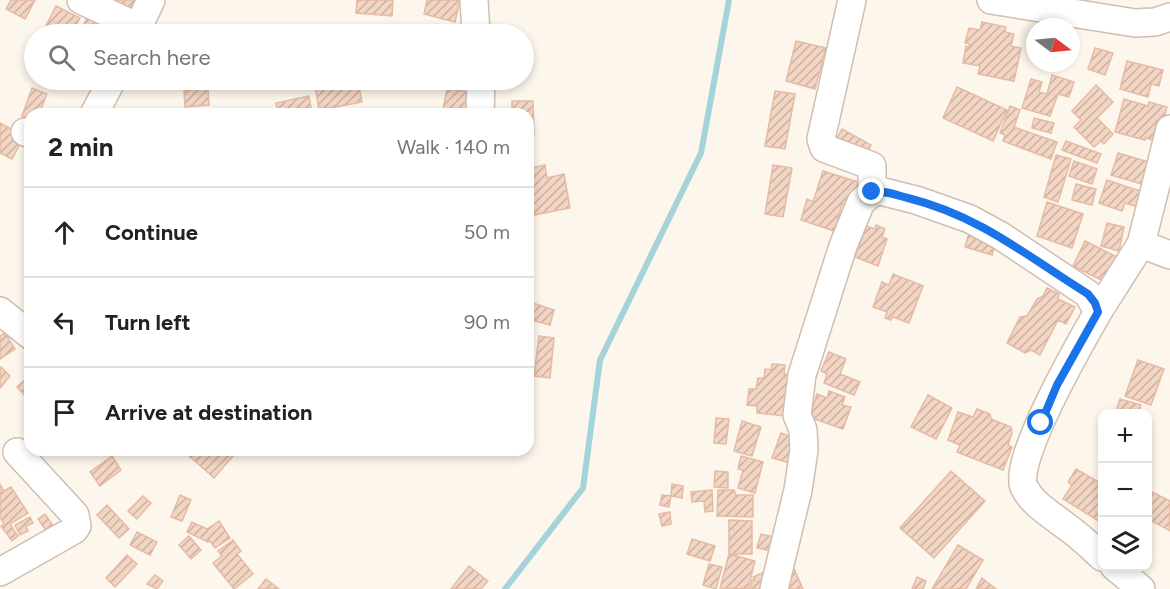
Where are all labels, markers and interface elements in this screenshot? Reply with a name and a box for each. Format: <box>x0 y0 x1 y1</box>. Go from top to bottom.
north arrow <box>1026 18 1080 72</box>
search box <box>24 24 534 90</box>
icon: search <box>45 41 78 74</box>
text: Search here <box>93 44 211 71</box>
text: 2 min <box>48 131 114 163</box>
text: Walk · 140 m <box>397 135 510 159</box>
route end <box>858 178 884 204</box>
icon: ahead <box>48 216 81 249</box>
text: Continue <box>105 219 198 246</box>
text: 50 m <box>464 220 510 244</box>
icon: left <box>48 306 81 339</box>
text: Turn left <box>105 309 191 336</box>
text: 90 m <box>464 310 510 334</box>
icon: arrive <box>48 396 81 429</box>
text: Arrive at destination <box>105 399 313 426</box>
route start <box>1027 409 1053 435</box>
map controls <box>1098 409 1152 571</box>
button: + <box>1098 409 1152 463</box>
button: − <box>1098 463 1152 517</box>
button: layers <box>1098 517 1152 571</box>

